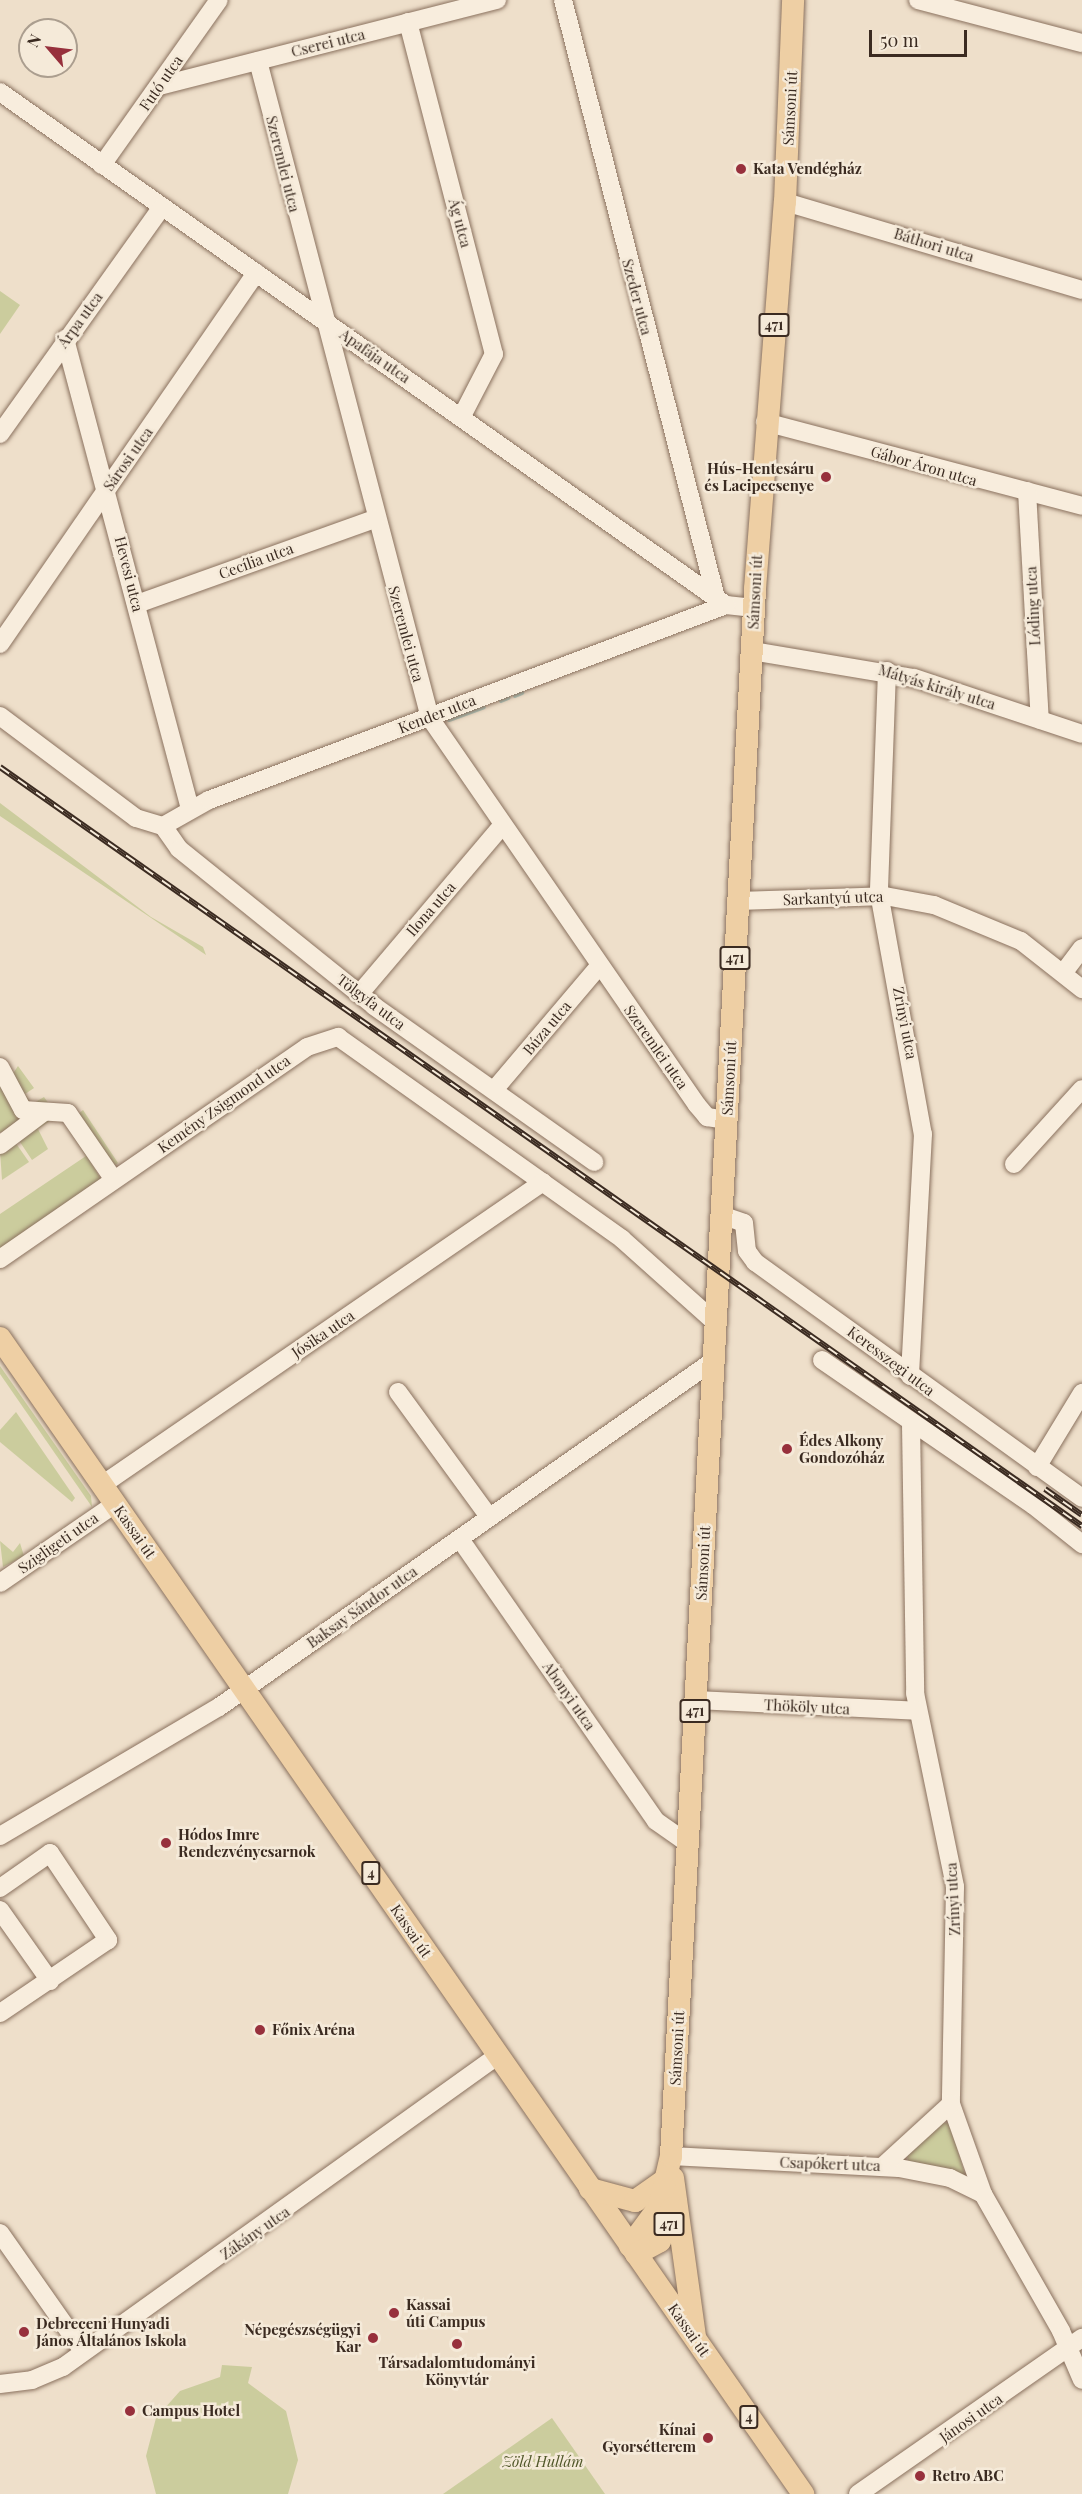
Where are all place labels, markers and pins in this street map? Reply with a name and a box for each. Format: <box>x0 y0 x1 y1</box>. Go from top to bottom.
place label: Kata Vendégház <box>753 160 863 178</box>
marker: Kata Vendégház <box>734 162 748 176</box>
place label: Hús-Hentesáru és Lacipecsenye <box>704 459 814 494</box>
marker: Hús-Hentesáru és Lacipecsenye <box>819 470 833 484</box>
place label: Édes Alkony Gondozóház <box>799 1431 885 1466</box>
marker: Édes Alkony Gondozóház <box>780 1442 794 1456</box>
place label: Hódos Imre Rendezvénycsarnok <box>178 1825 316 1860</box>
marker: Hódos Imre Rendezvénycsarnok <box>159 1836 173 1850</box>
place label: Főnix Aréna <box>272 2021 356 2039</box>
marker: Főnix Aréna <box>253 2023 267 2037</box>
place label: Kassai úti Campus <box>406 2295 486 2330</box>
marker: Kassai úti Campus <box>387 2306 401 2320</box>
place label: Debreceni Hunyadi János Általános Iskola <box>36 2314 187 2349</box>
place label: Népegészségügyi Kar <box>244 2320 361 2355</box>
marker: Debreceni Hunyadi János Általános Iskola <box>17 2325 31 2339</box>
marker: Népegészségügyi Kar <box>366 2331 380 2345</box>
marker: Társadalomtudományi Könyvtár <box>450 2337 464 2351</box>
place label: Társadalomtudományi Könyvtár <box>378 2353 536 2388</box>
place label: Campus Hotel <box>142 2402 240 2420</box>
marker: Campus Hotel <box>123 2404 137 2418</box>
place label: Kínai Gyorsétterem <box>602 2420 696 2455</box>
marker: Kínai Gyorsétterem <box>701 2431 715 2445</box>
place label: Retro ABC <box>932 2467 1004 2485</box>
marker: Retro ABC <box>913 2469 927 2483</box>

